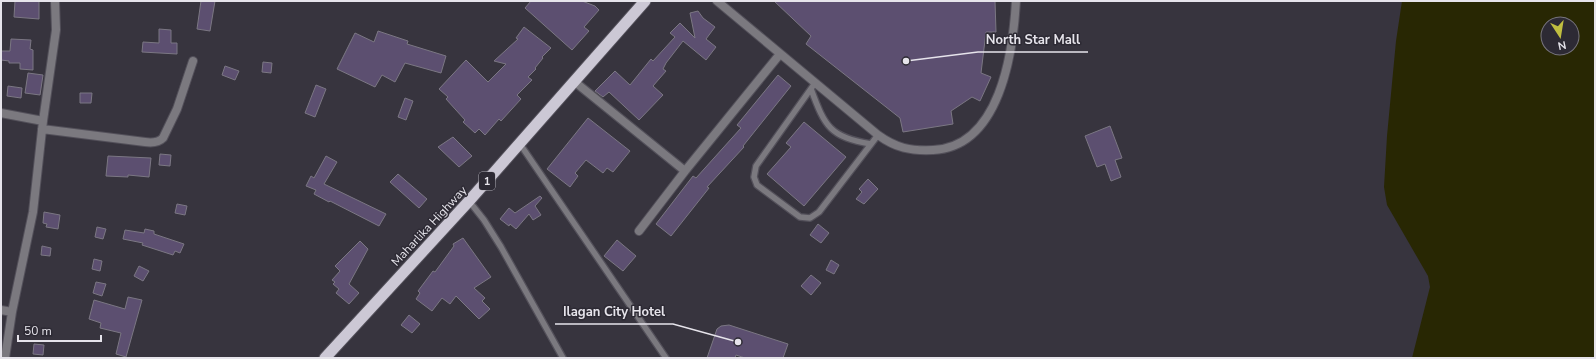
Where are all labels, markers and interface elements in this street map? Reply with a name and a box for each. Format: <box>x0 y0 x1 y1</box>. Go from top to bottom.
north arrow <box>1540 16 1580 56</box>
callout: North Star Mall <box>978 27 1088 52</box>
text: North Star Mall <box>986 31 1081 49</box>
text: N <box>1556 37 1568 53</box>
road number: 1 <box>479 172 495 190</box>
street label: Maharlika Highway <box>388 182 471 269</box>
callout: Ilagan City Hotel <box>555 299 673 324</box>
text: Ilagan City Hotel <box>563 303 666 321</box>
scale bar <box>18 317 101 343</box>
text: 50 m <box>24 323 52 339</box>

